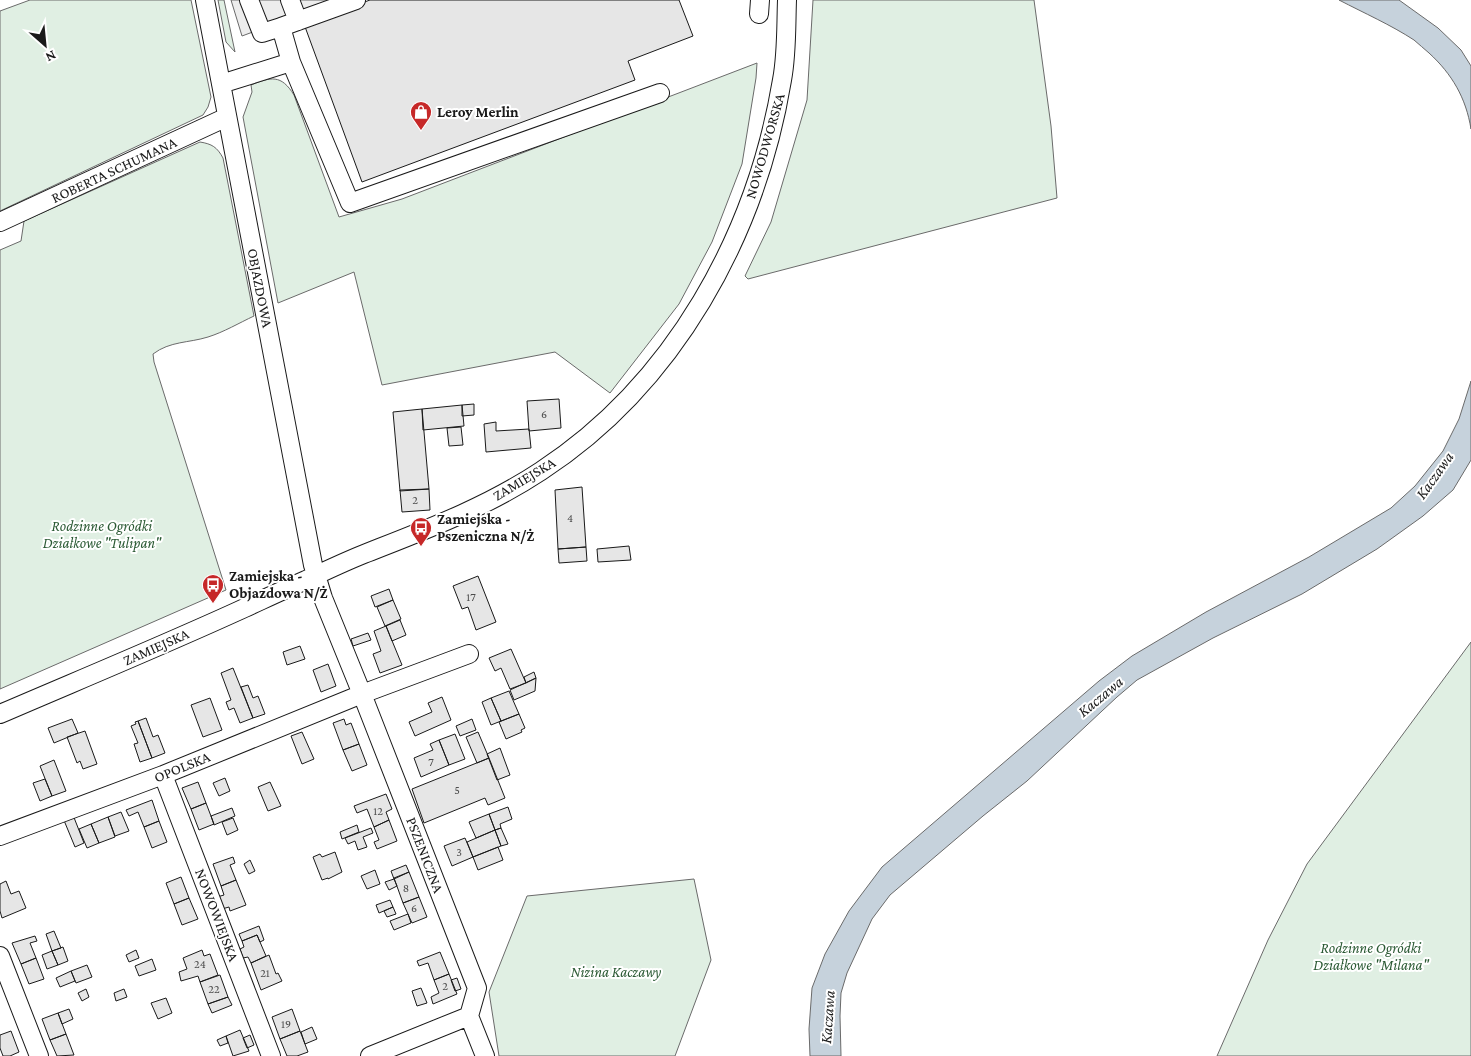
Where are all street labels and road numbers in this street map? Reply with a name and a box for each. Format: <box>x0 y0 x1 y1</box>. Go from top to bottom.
street label: NOWODWORSKA <box>742 91 788 200</box>
street label: ROBERTA SCHUMANA <box>49 134 180 206</box>
street label: OBJAZDOWA <box>243 247 276 330</box>
street label: ZAMIEJSKA <box>490 454 559 505</box>
street label: ZAMIEJSKA <box>121 625 192 669</box>
street label: OPOLSKA <box>152 748 213 785</box>
street label: PSZENICZNA <box>403 815 447 896</box>
street label: NOWOWIEJSKA <box>191 866 242 964</box>

